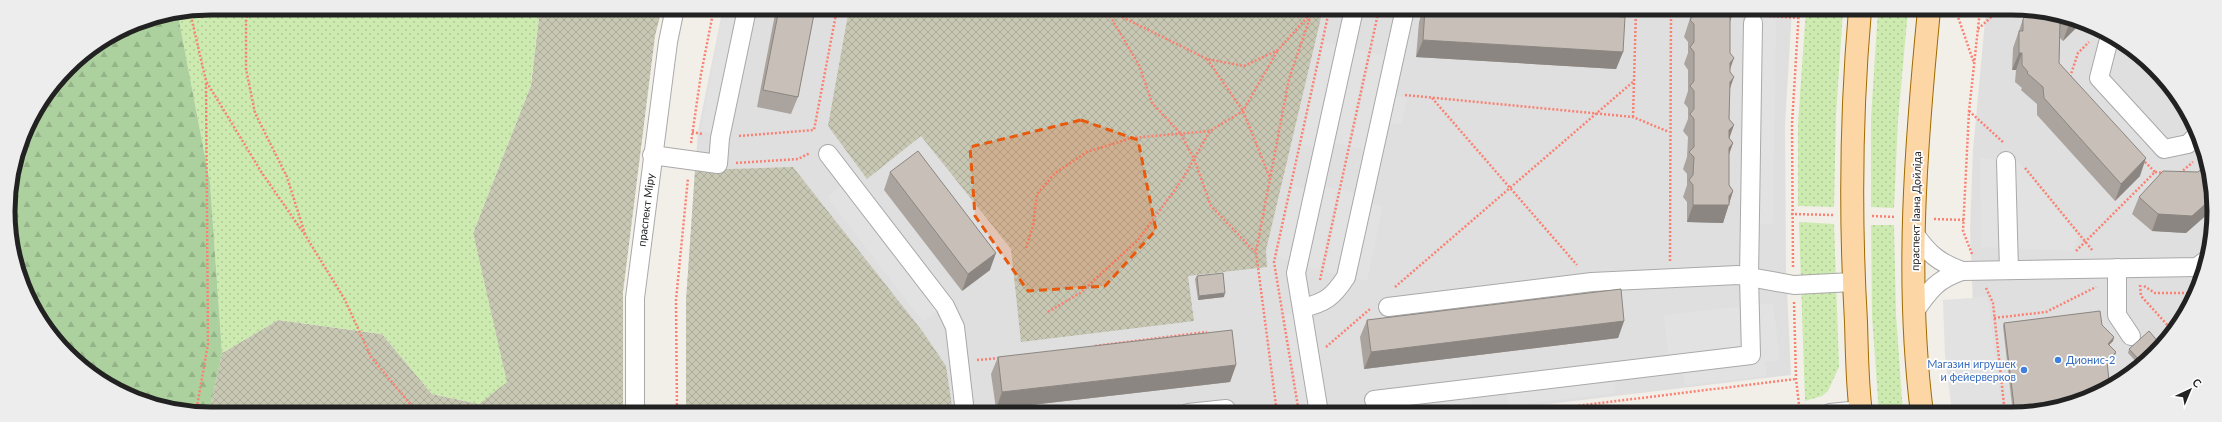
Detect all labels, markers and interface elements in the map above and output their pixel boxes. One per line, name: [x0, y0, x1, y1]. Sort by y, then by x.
street label: праспект Іаана Дойліда: [1908, 151, 1923, 271]
street label: праспект Міру: [635, 172, 656, 247]
place label: Дионис-2: [2066, 353, 2115, 366]
marker: Дионис-2: [2053, 355, 2063, 365]
place label: Магазин игрушек и фейерверков: [1927, 357, 2016, 383]
marker: Магазин игрушек и фейерверков: [2019, 365, 2029, 375]
north arrow: [2170, 370, 2210, 410]
text: С: [2190, 375, 2205, 390]

